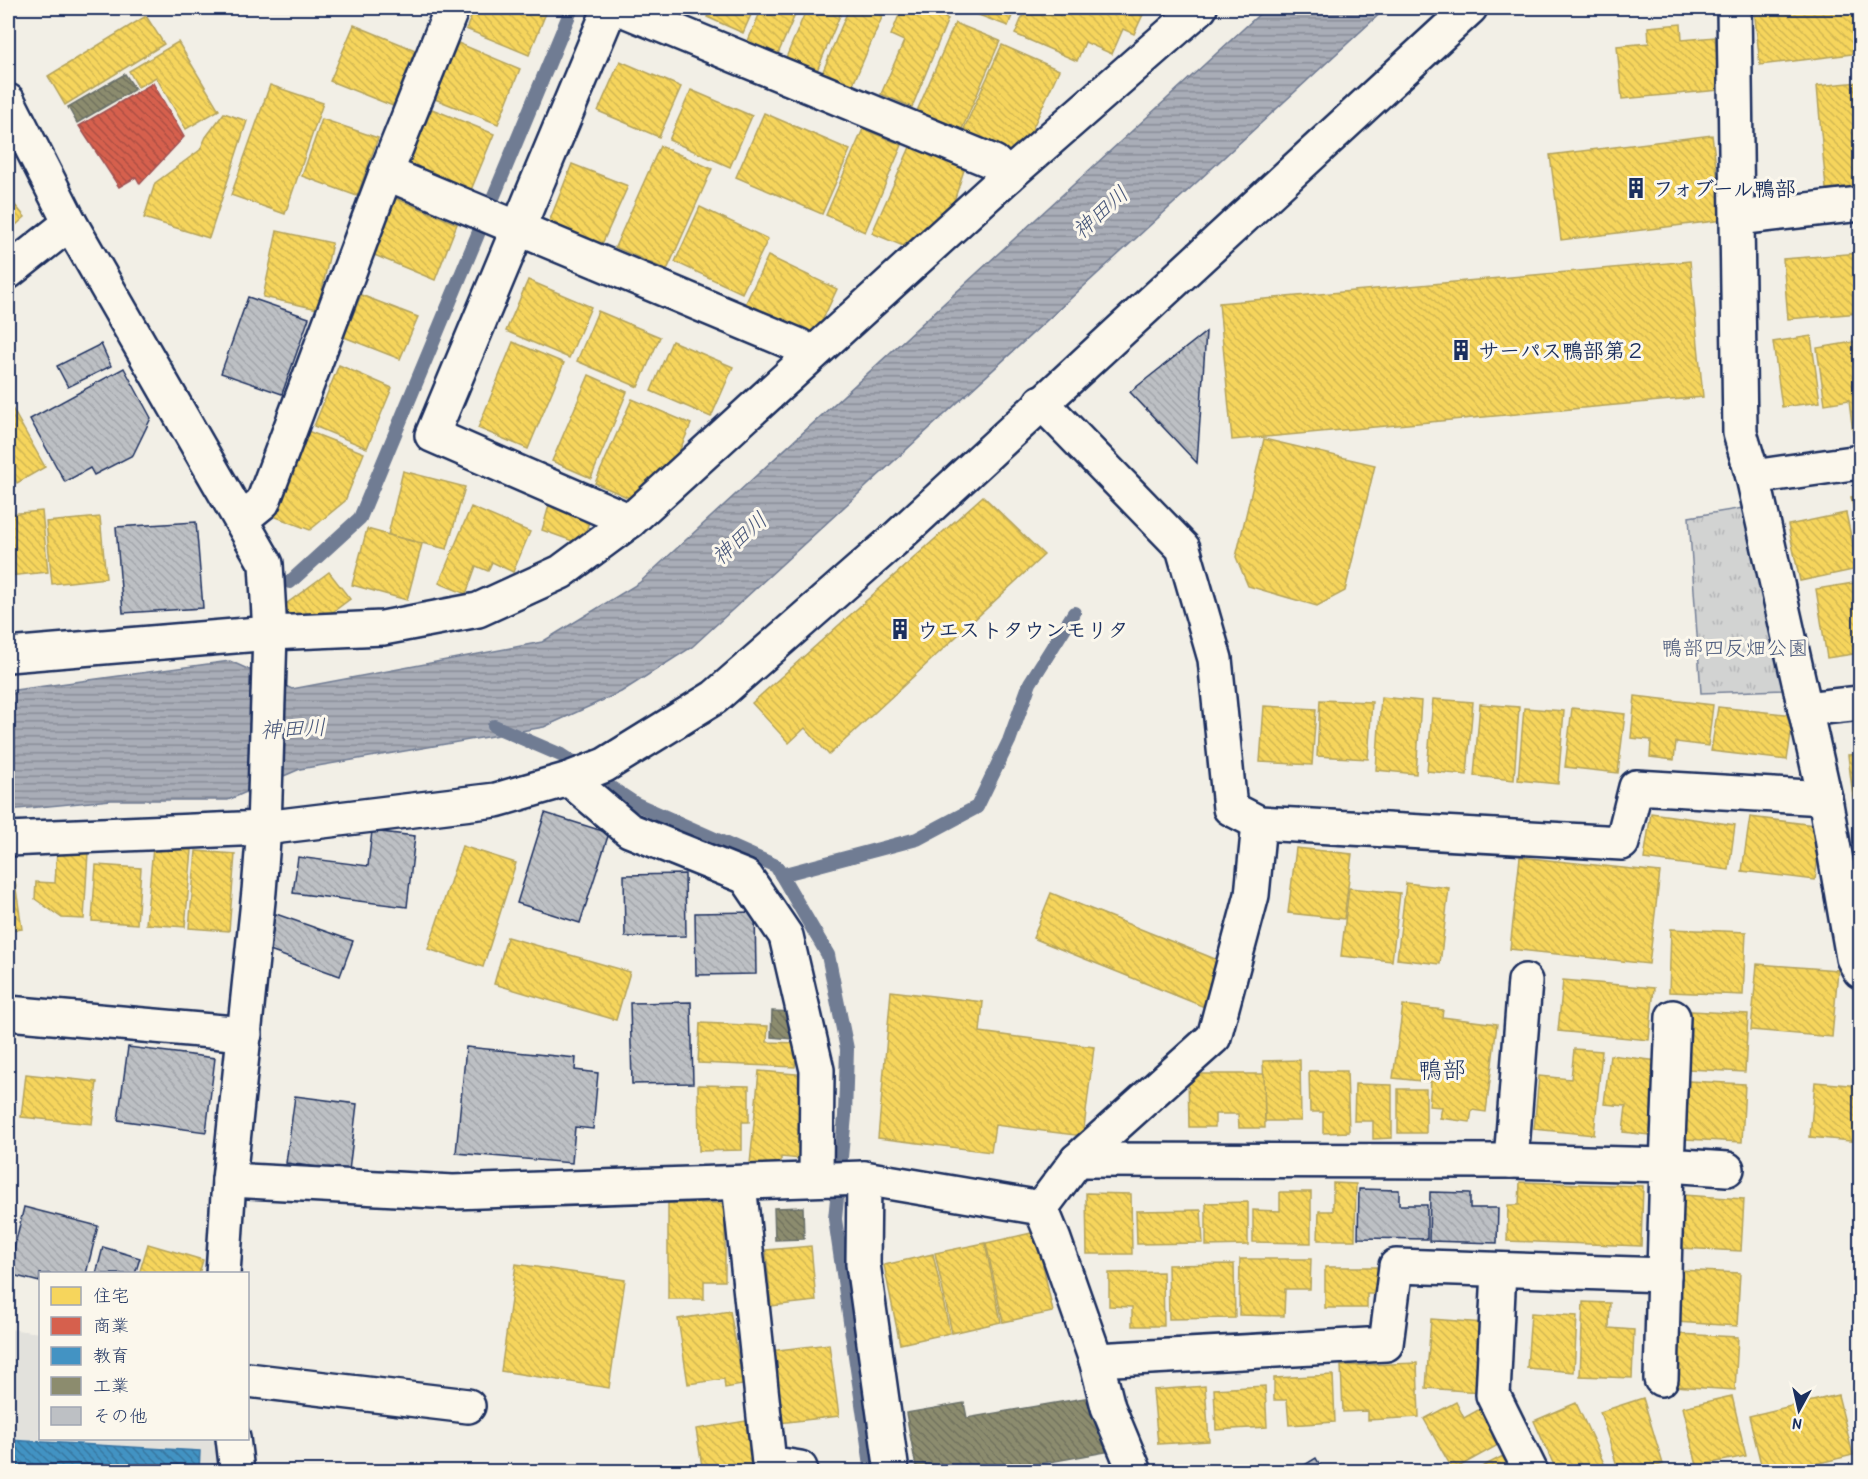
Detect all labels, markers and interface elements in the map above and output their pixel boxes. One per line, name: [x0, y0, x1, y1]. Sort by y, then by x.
place label: フォブール鴨部: [1653, 174, 1796, 203]
building icon: フォブール鴨部: [1624, 176, 1648, 200]
water label: 神田川: [1065, 179, 1135, 245]
place label: サーパス鴨部第２: [1478, 336, 1646, 365]
building icon: サーパス鴨部第２: [1449, 338, 1473, 362]
water label: 神田川: [704, 505, 774, 571]
place label: ウエストタウンモリタ: [917, 615, 1129, 644]
building icon: ウエストタウンモリタ: [888, 617, 912, 641]
park label: 鴨部四反畑公園: [1662, 633, 1809, 662]
water label: 神田川: [259, 711, 327, 745]
district label: 鴨部: [1418, 1053, 1466, 1085]
legend: [39, 1272, 249, 1440]
text: 住宅: [93, 1283, 129, 1308]
text: 商業: [93, 1313, 129, 1338]
text: 教育: [93, 1343, 129, 1368]
text: 工業: [93, 1373, 129, 1398]
north arrow: [1769, 1380, 1829, 1440]
text: その他: [93, 1403, 147, 1428]
text: N: [1791, 1413, 1803, 1436]

